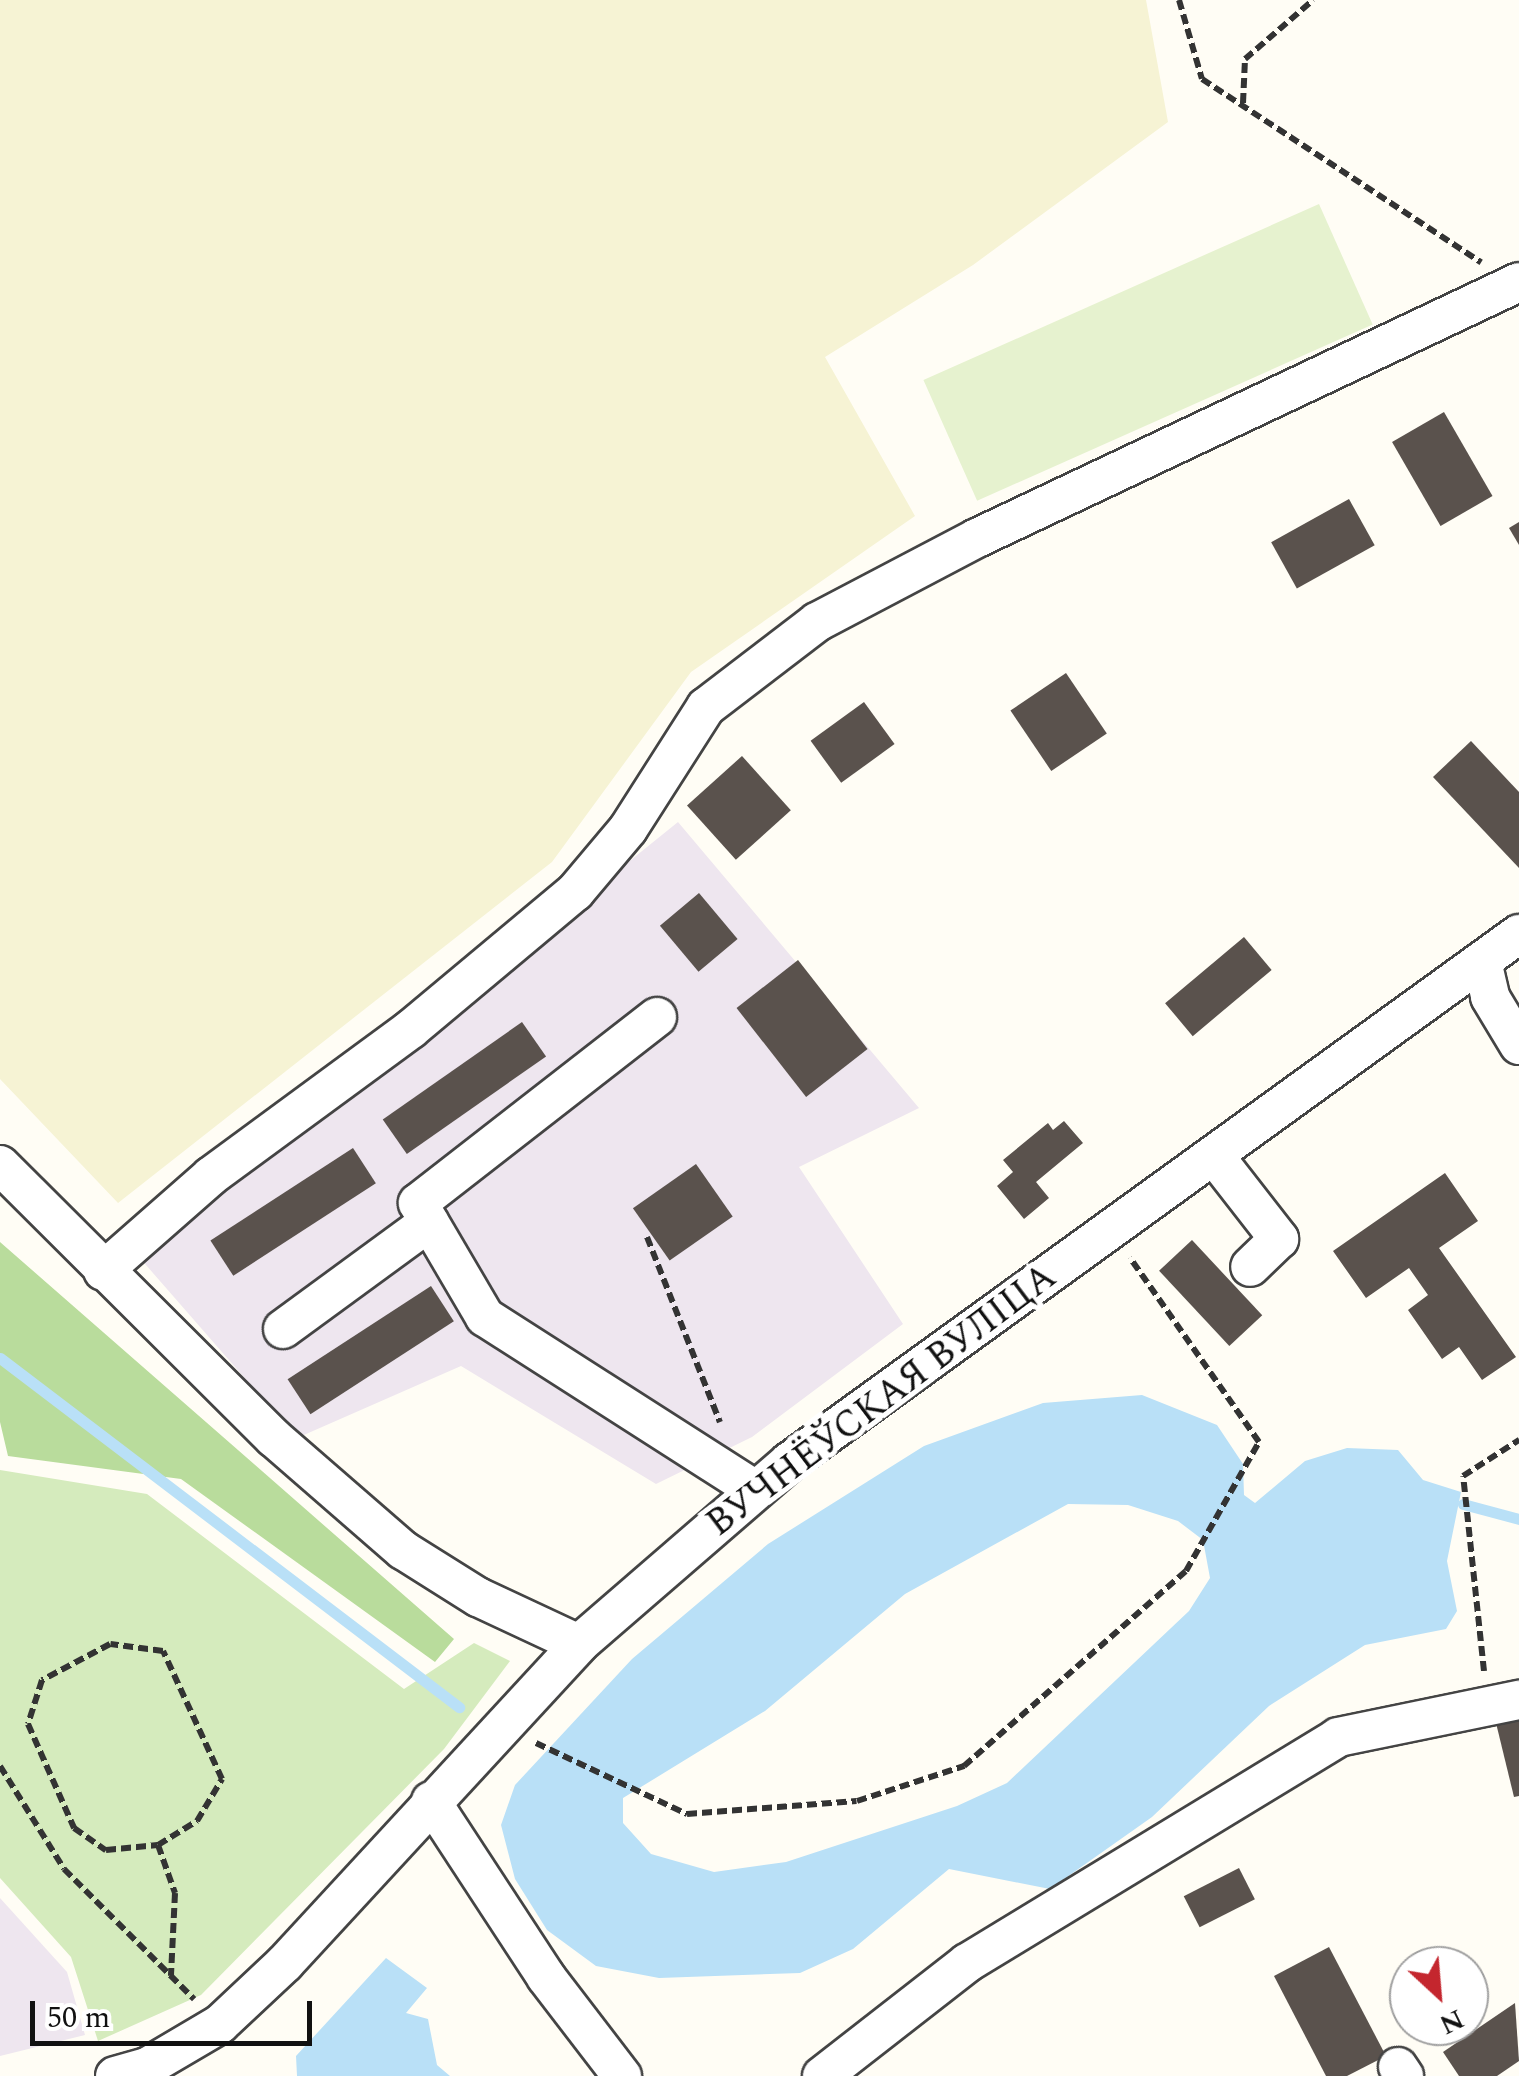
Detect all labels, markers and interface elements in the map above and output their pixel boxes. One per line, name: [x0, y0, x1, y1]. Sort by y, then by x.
street label: ВУЧНЁЎСКАЯ ВУЛІЦА: [698, 1255, 1066, 1547]
north arrow: [1389, 1946, 1489, 2046]
scale bar: [35, 1981, 318, 2043]
text: 50 m: [47, 1995, 110, 2041]
text: N: [1432, 1997, 1471, 2046]

